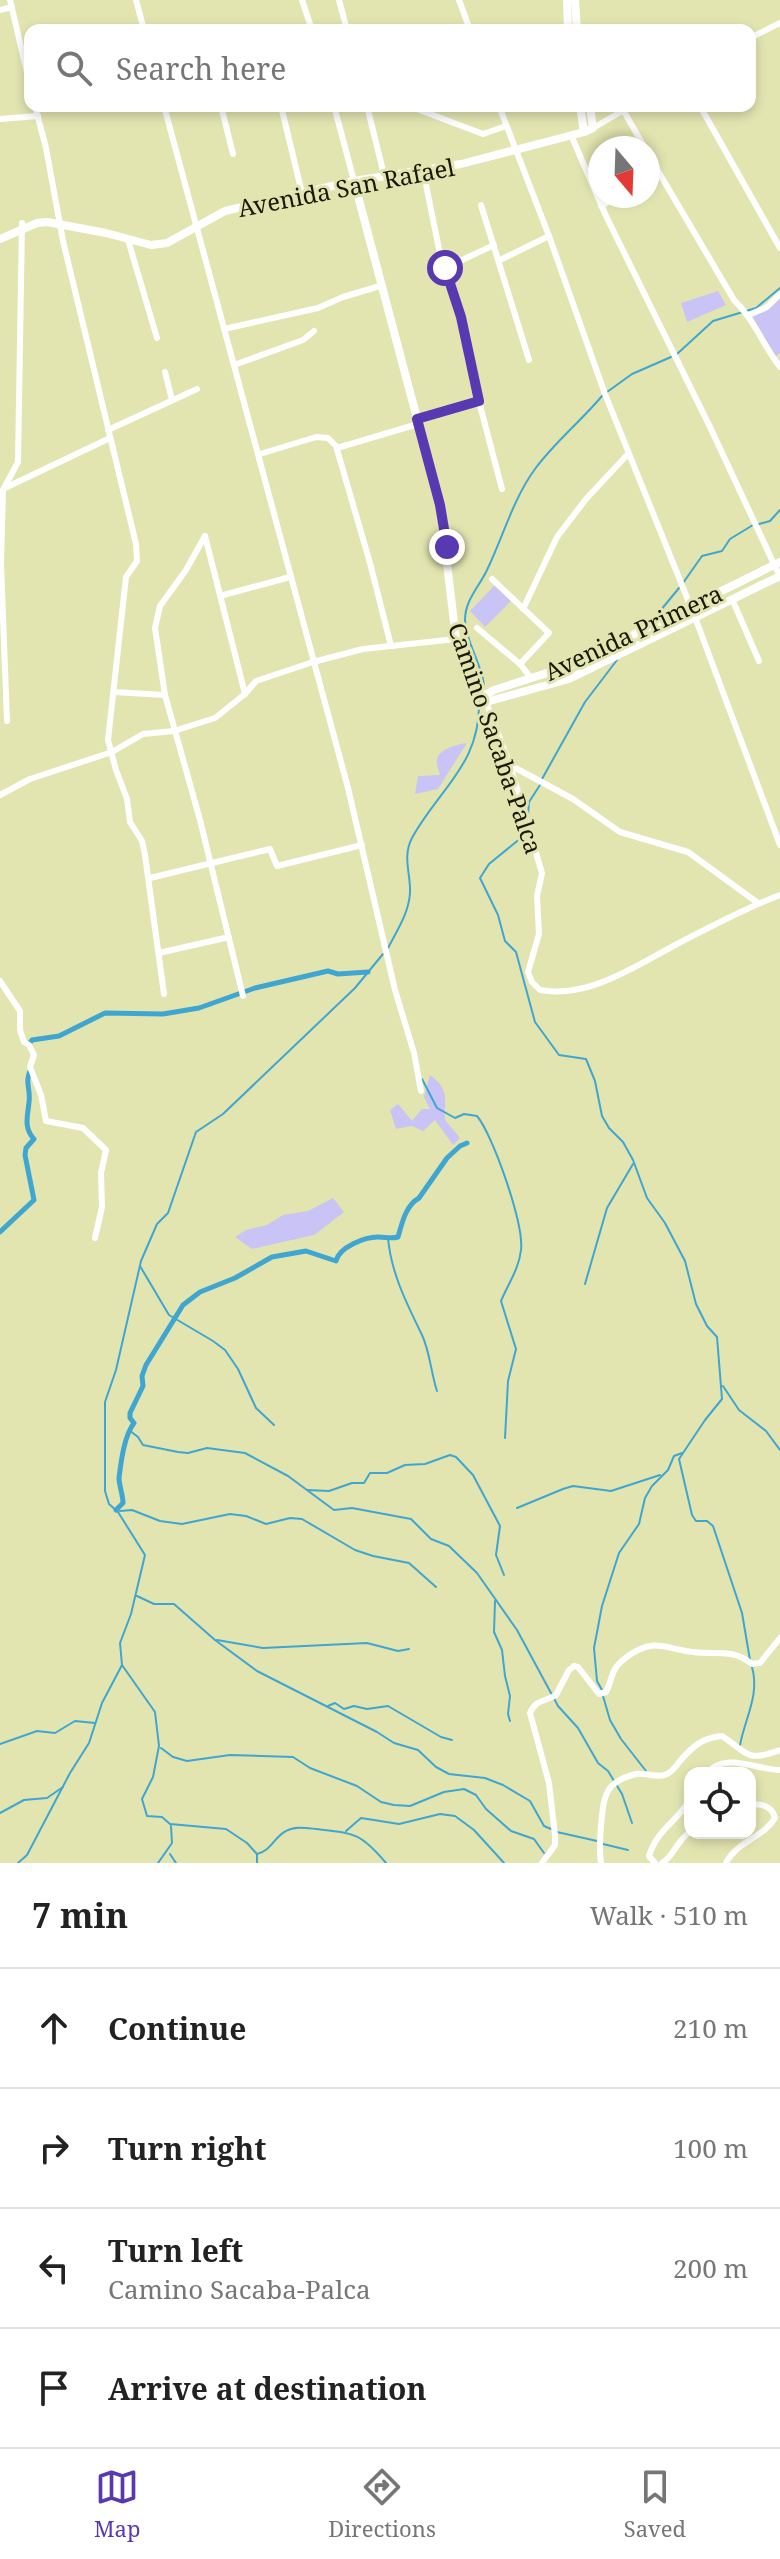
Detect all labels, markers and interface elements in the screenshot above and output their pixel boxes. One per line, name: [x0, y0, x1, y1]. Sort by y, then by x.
search box: [24, 24, 756, 112]
icon: search: [52, 46, 96, 90]
text: Search here: [116, 48, 286, 89]
north arrow: [588, 136, 660, 208]
street label: Avenida San Rafael: [235, 150, 458, 224]
route start: [427, 250, 463, 286]
route end: [429, 529, 465, 565]
street label: Avenida Primera: [538, 576, 728, 688]
street label: Camino Sacaba-Palca: [441, 618, 551, 858]
map controls: [684, 1767, 756, 1839]
button: locate: [684, 1767, 756, 1839]
text: 7 min: [32, 1892, 128, 1938]
text: Walk · 510 m: [590, 1897, 748, 1933]
icon: ahead: [32, 2006, 76, 2050]
text: Continue: [108, 2008, 246, 2049]
text: 210 m: [673, 2010, 748, 2046]
icon: right: [32, 2126, 76, 2170]
text: Turn right: [108, 2128, 266, 2169]
text: 100 m: [673, 2130, 748, 2166]
text: Turn left: [108, 2230, 243, 2271]
icon: left: [32, 2246, 76, 2290]
text: 200 m: [673, 2250, 748, 2286]
text: Camino Sacaba-Palca: [108, 2271, 371, 2307]
icon: arrive: [32, 2366, 76, 2410]
text: Arrive at destination: [108, 2368, 427, 2409]
tab: Map: [94, 2465, 140, 2543]
tab: Directions: [328, 2465, 436, 2543]
tab: Saved: [624, 2465, 686, 2543]

